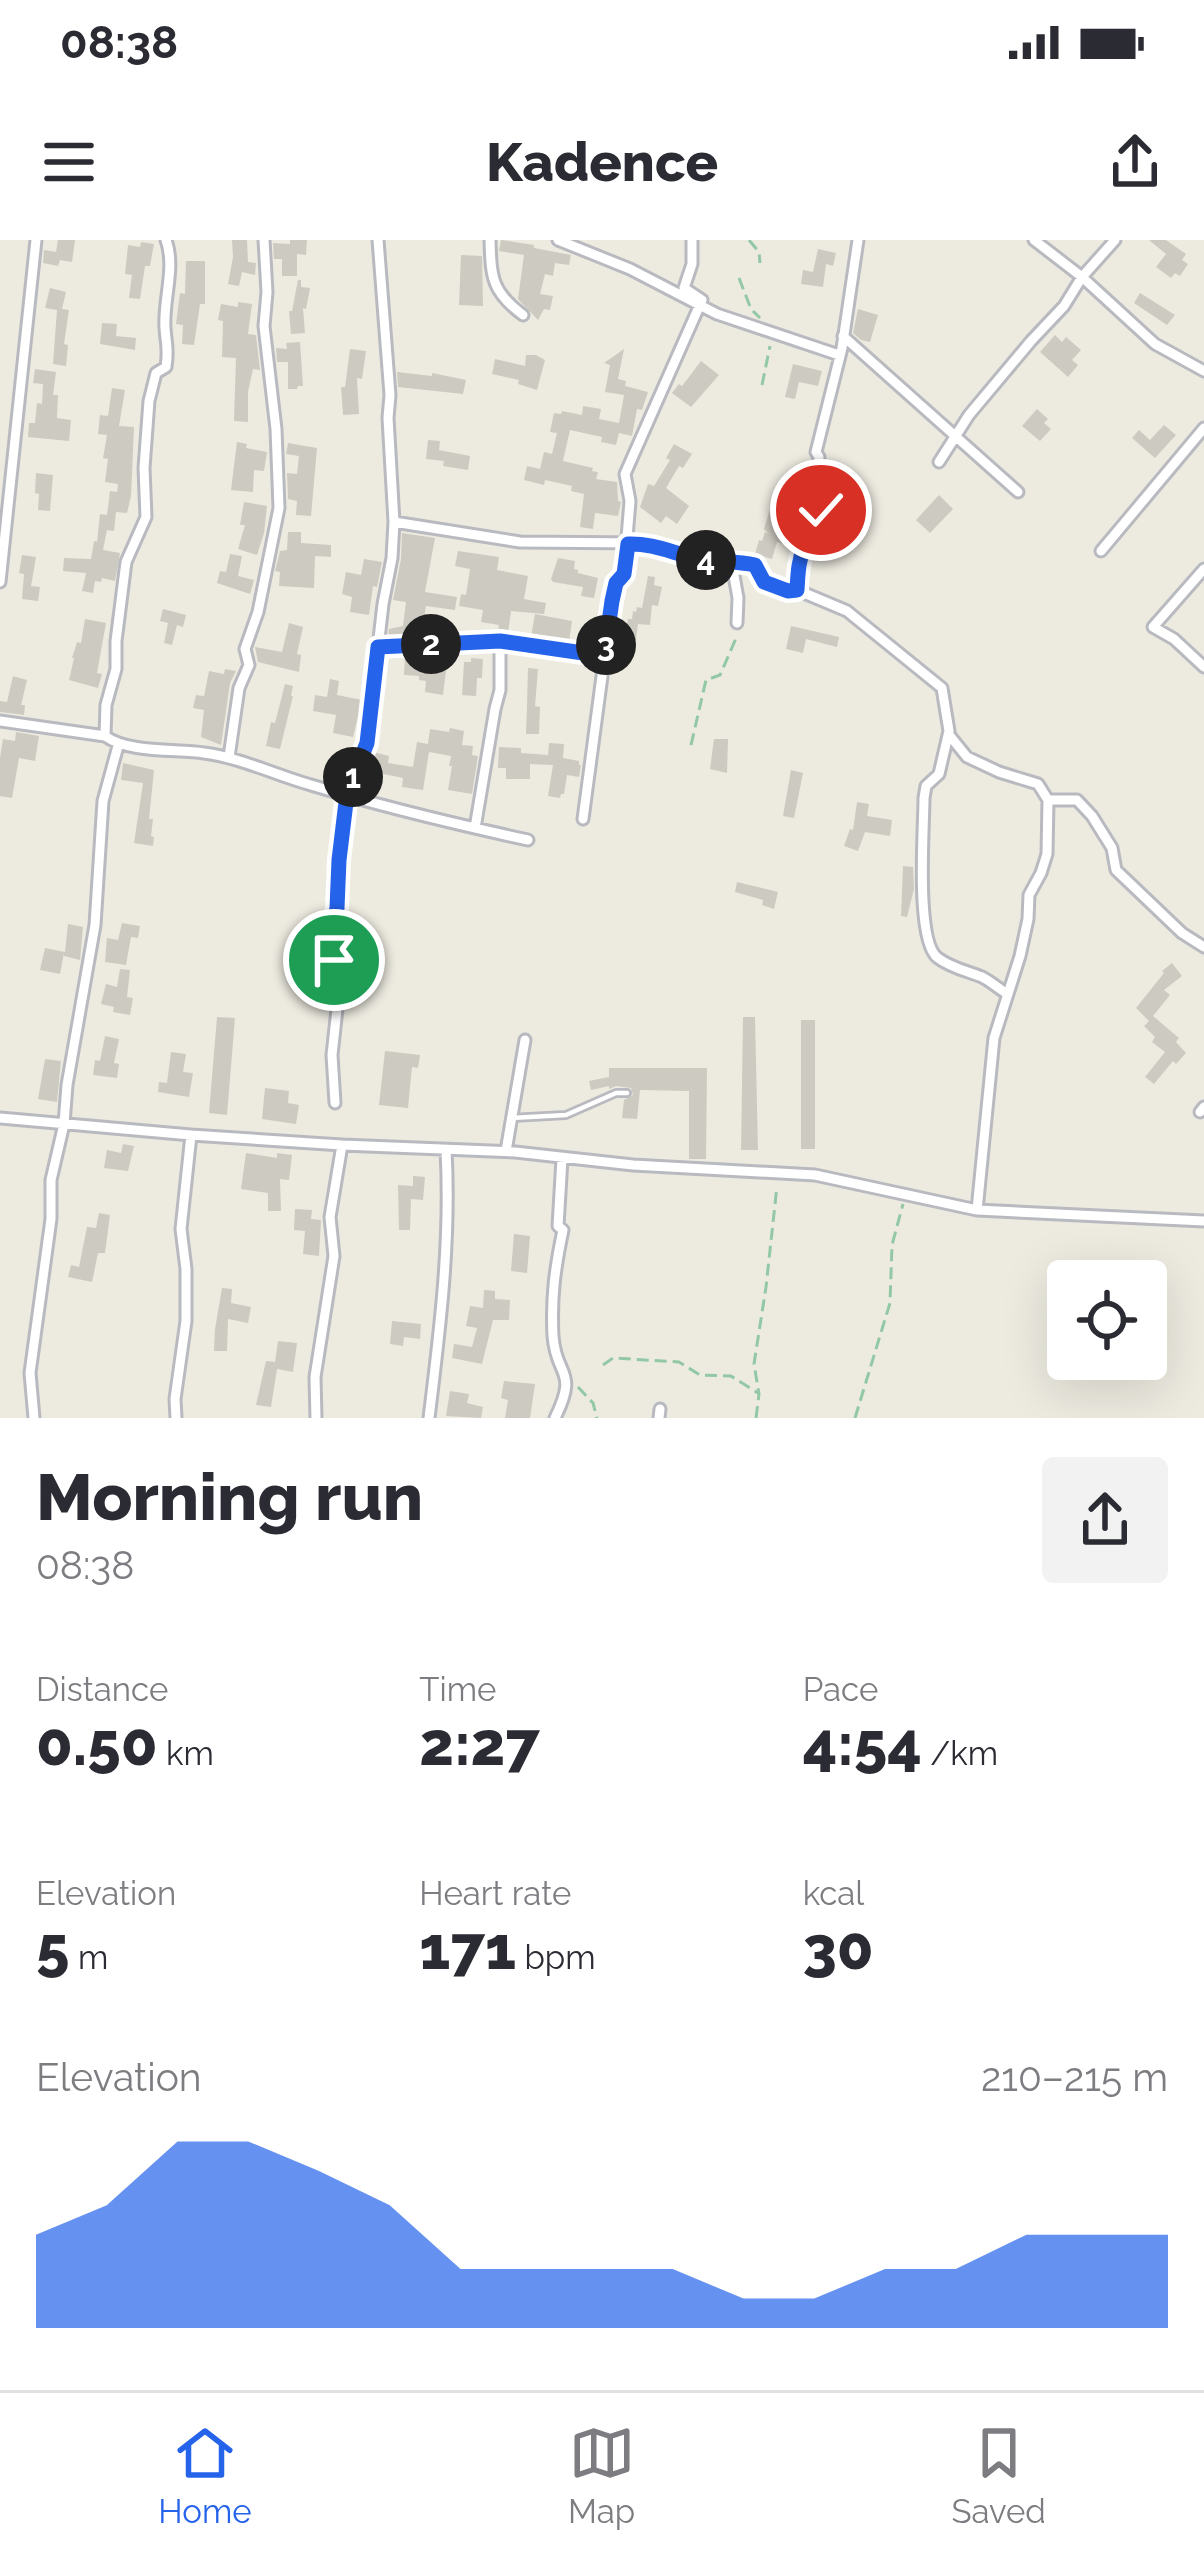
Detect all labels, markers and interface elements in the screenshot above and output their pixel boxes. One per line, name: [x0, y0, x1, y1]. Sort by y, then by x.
text: 08:38: [60, 16, 178, 69]
icon: menu: [36, 129, 102, 195]
icon: share: [1102, 129, 1168, 195]
text: Kadence: [486, 130, 718, 194]
pin: [770, 459, 872, 561]
icon: check: [788, 477, 854, 543]
pin: 4: [676, 530, 736, 590]
text: 4: [697, 540, 715, 579]
pin: 2: [401, 614, 461, 674]
pin: 3: [576, 615, 636, 675]
text: 2: [422, 624, 440, 663]
text: 3: [597, 625, 615, 664]
pin: 1: [323, 747, 383, 807]
text: 1: [345, 757, 361, 796]
pin: [283, 909, 385, 1011]
icon: arrive: [301, 927, 367, 993]
map controls: [1047, 1260, 1167, 1380]
button: locate: [1047, 1260, 1167, 1380]
button: share: [1042, 1457, 1168, 1583]
text: Morning run: [36, 1458, 423, 1535]
text: 08:38: [36, 1542, 134, 1588]
text: Distance: [36, 1670, 168, 1709]
text: Time: [419, 1670, 496, 1709]
text: Pace: [803, 1670, 878, 1709]
text: 0.50: [36, 1709, 158, 1779]
text: 2:27: [419, 1709, 540, 1779]
text: 4:54: [803, 1709, 922, 1779]
text: km: [158, 1734, 214, 1773]
text: /km: [922, 1734, 998, 1773]
text: Elevation: [36, 1874, 176, 1913]
text: Heart rate: [419, 1874, 571, 1913]
text: kcal: [803, 1874, 864, 1913]
text: 5: [36, 1913, 69, 1983]
text: 171: [419, 1913, 516, 1983]
text: 30: [803, 1913, 874, 1983]
text: m: [69, 1938, 108, 1977]
text: bpm: [516, 1938, 596, 1977]
text: Elevation: [36, 2054, 202, 2100]
text: 210–215 m: [981, 2054, 1168, 2100]
tab: Home: [158, 2420, 252, 2531]
tab: Map: [568, 2420, 635, 2531]
tab: Saved: [951, 2420, 1046, 2531]

